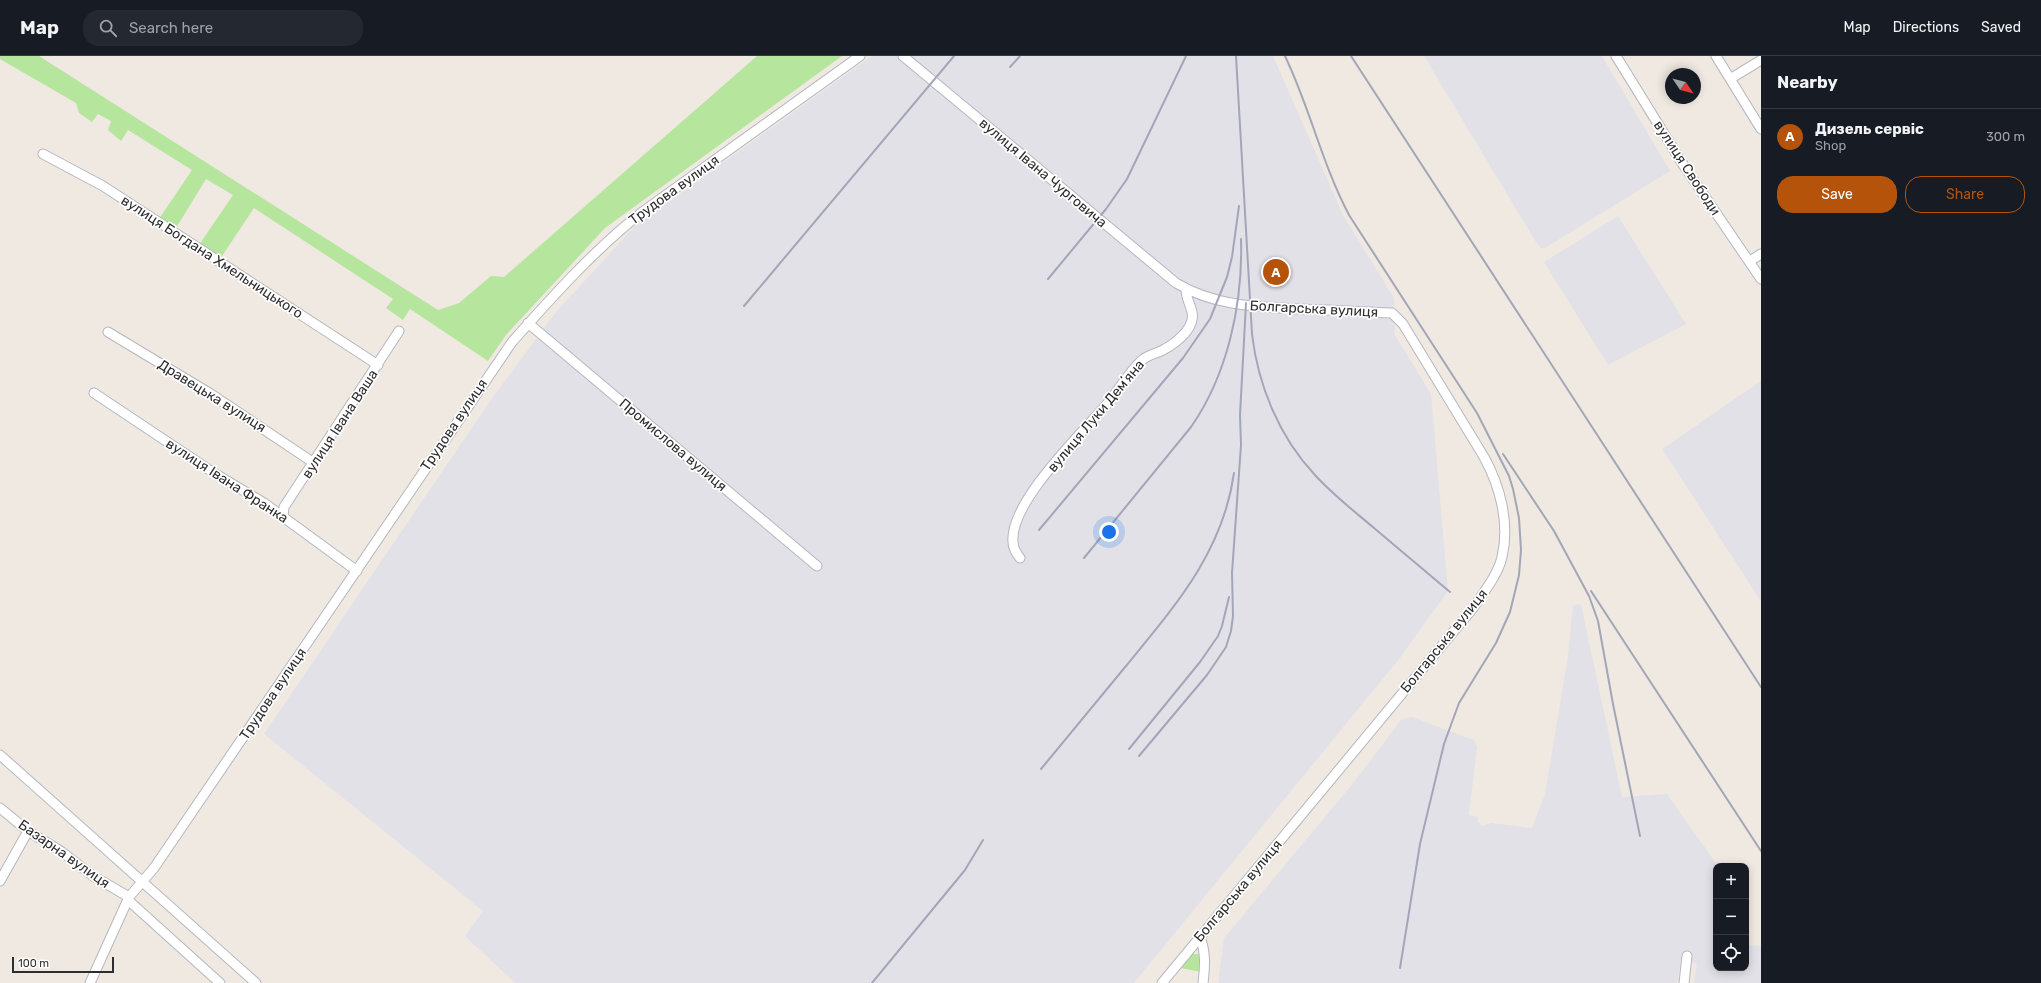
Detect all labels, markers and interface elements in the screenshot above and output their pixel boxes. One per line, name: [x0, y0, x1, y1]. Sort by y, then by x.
search box: [83, 10, 363, 46]
text: Map: [20, 16, 59, 39]
icon: search: [97, 17, 119, 39]
text: Search here: [129, 19, 213, 37]
text: Map: [1844, 19, 1871, 36]
text: Directions: [1893, 19, 1959, 36]
text: Saved: [1981, 19, 2021, 36]
north arrow: [1665, 68, 1701, 104]
text: Nearby: [1777, 72, 1838, 92]
street label: вулиця Івана Чурговича: [976, 115, 1110, 231]
street label: вулиця Свободи: [1650, 117, 1724, 219]
text: Дизель сервіс: [1815, 120, 1924, 138]
text: A: [1785, 129, 1795, 144]
text: 300 m: [1986, 129, 2025, 144]
text: Shop: [1815, 138, 1846, 153]
street label: Трудова вулиця: [626, 152, 722, 228]
button: Save: [1777, 176, 1897, 213]
button: Share: [1905, 176, 2025, 213]
street label: вулиця Богдана Хмельницького: [118, 192, 306, 322]
pin: A: [1263, 257, 1289, 287]
street label: Болгарська вулиця: [1249, 297, 1379, 321]
street label: Дравецька вулиця: [155, 356, 269, 436]
street label: вулиця Луки Демʼяна: [1044, 356, 1148, 476]
street label: вулиця Івана Ваша: [298, 366, 382, 482]
street label: Трудова вулиця: [417, 376, 491, 474]
street label: Промислова вулиця: [616, 395, 730, 495]
street label: вулиця Івана Франка: [163, 435, 291, 527]
your location: [1099, 522, 1119, 542]
street label: Болгарська вулиця: [1397, 586, 1491, 696]
street label: Трудова вулиця: [236, 645, 310, 743]
street label: Базарна вулиця: [15, 816, 113, 892]
street label: Болгарська вулиця: [1190, 836, 1286, 946]
map controls: [1713, 863, 1749, 971]
button: +: [1713, 863, 1749, 899]
button: −: [1713, 899, 1749, 935]
button: locate: [1713, 935, 1749, 971]
scale bar: [12, 955, 114, 974]
text: 100 m: [18, 957, 49, 970]

